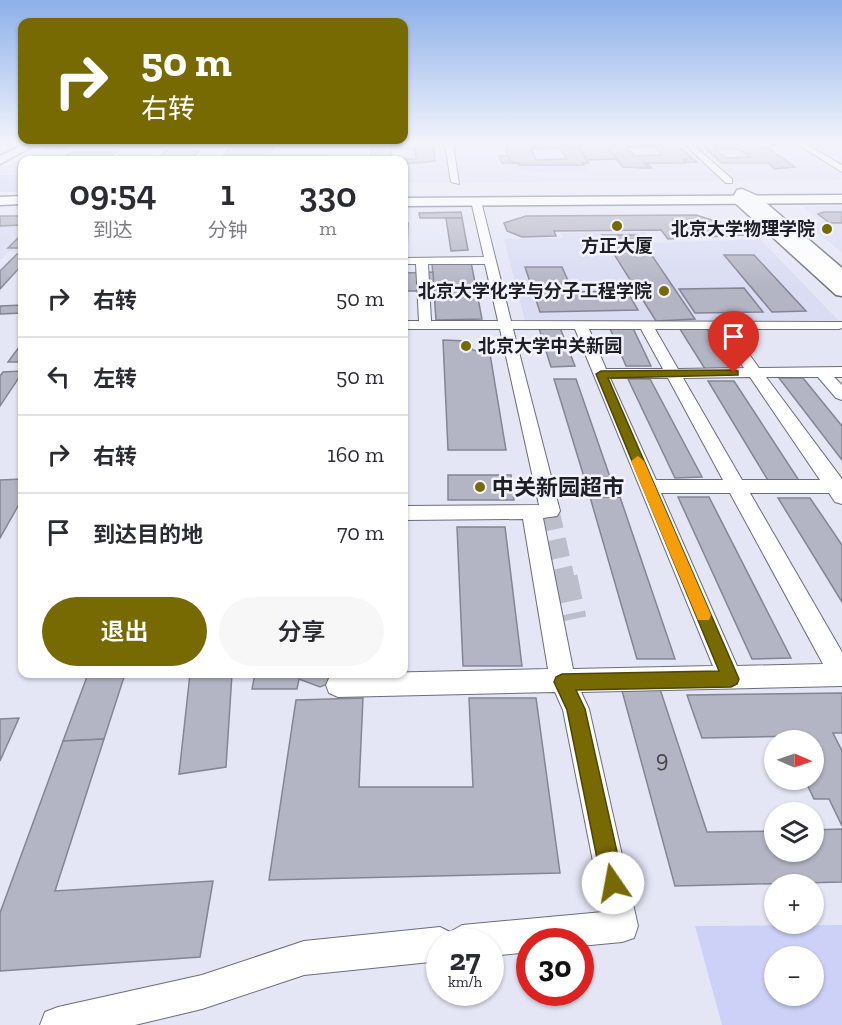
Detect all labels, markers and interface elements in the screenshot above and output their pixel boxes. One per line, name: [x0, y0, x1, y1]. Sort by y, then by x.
text: 50 m: [141, 36, 232, 87]
icon: right: [42, 42, 120, 120]
text: 右转: [141, 93, 195, 125]
text: 09:54: [69, 171, 157, 214]
text: 1: [221, 171, 235, 214]
text: 330: [299, 173, 357, 216]
text: m: [319, 216, 336, 240]
text: 到达: [93, 218, 133, 242]
text: 分钟: [208, 218, 248, 242]
place label: 北京大学物理学院: [671, 218, 815, 240]
marker: 方正大厦: [610, 219, 624, 233]
marker: 北京大学物理学院: [820, 222, 834, 236]
place label: 方正大厦: [581, 235, 653, 257]
place label: 北京大学化学与分子工程学院: [418, 280, 652, 302]
icon: right: [42, 282, 75, 315]
marker: 北京大学化学与分子工程学院: [657, 284, 671, 298]
text: 50 m: [336, 285, 384, 312]
text: 右转: [93, 287, 137, 314]
pin: [708, 311, 759, 373]
icon: arrive: [717, 320, 750, 353]
place label: 北京大学中关新园: [478, 335, 622, 357]
marker: 北京大学中关新园: [459, 339, 473, 353]
icon: left: [42, 360, 75, 393]
text: 50 m: [336, 363, 384, 390]
text: 左转: [93, 365, 137, 392]
icon: right: [42, 438, 75, 471]
text: 160 m: [327, 441, 384, 468]
text: 右转: [93, 443, 137, 470]
place label: 中关新园超市: [492, 474, 624, 501]
marker: 中关新园超市: [473, 480, 487, 494]
icon: arrive: [42, 516, 75, 549]
text: 70 m: [337, 519, 384, 546]
text: 到达目的地: [93, 521, 203, 548]
button: 退出: [42, 597, 207, 666]
button: 分享: [219, 597, 384, 666]
north arrow: [764, 730, 824, 790]
map controls: [764, 730, 824, 1006]
house number: 9: [656, 744, 668, 773]
button: layers: [764, 802, 824, 862]
position arrow: [581, 851, 645, 915]
button: +: [764, 874, 824, 934]
speed limit sign: 30: [516, 928, 594, 1006]
text: 27: [450, 942, 480, 978]
button: −: [764, 946, 824, 1006]
text: km/h: [448, 973, 482, 991]

